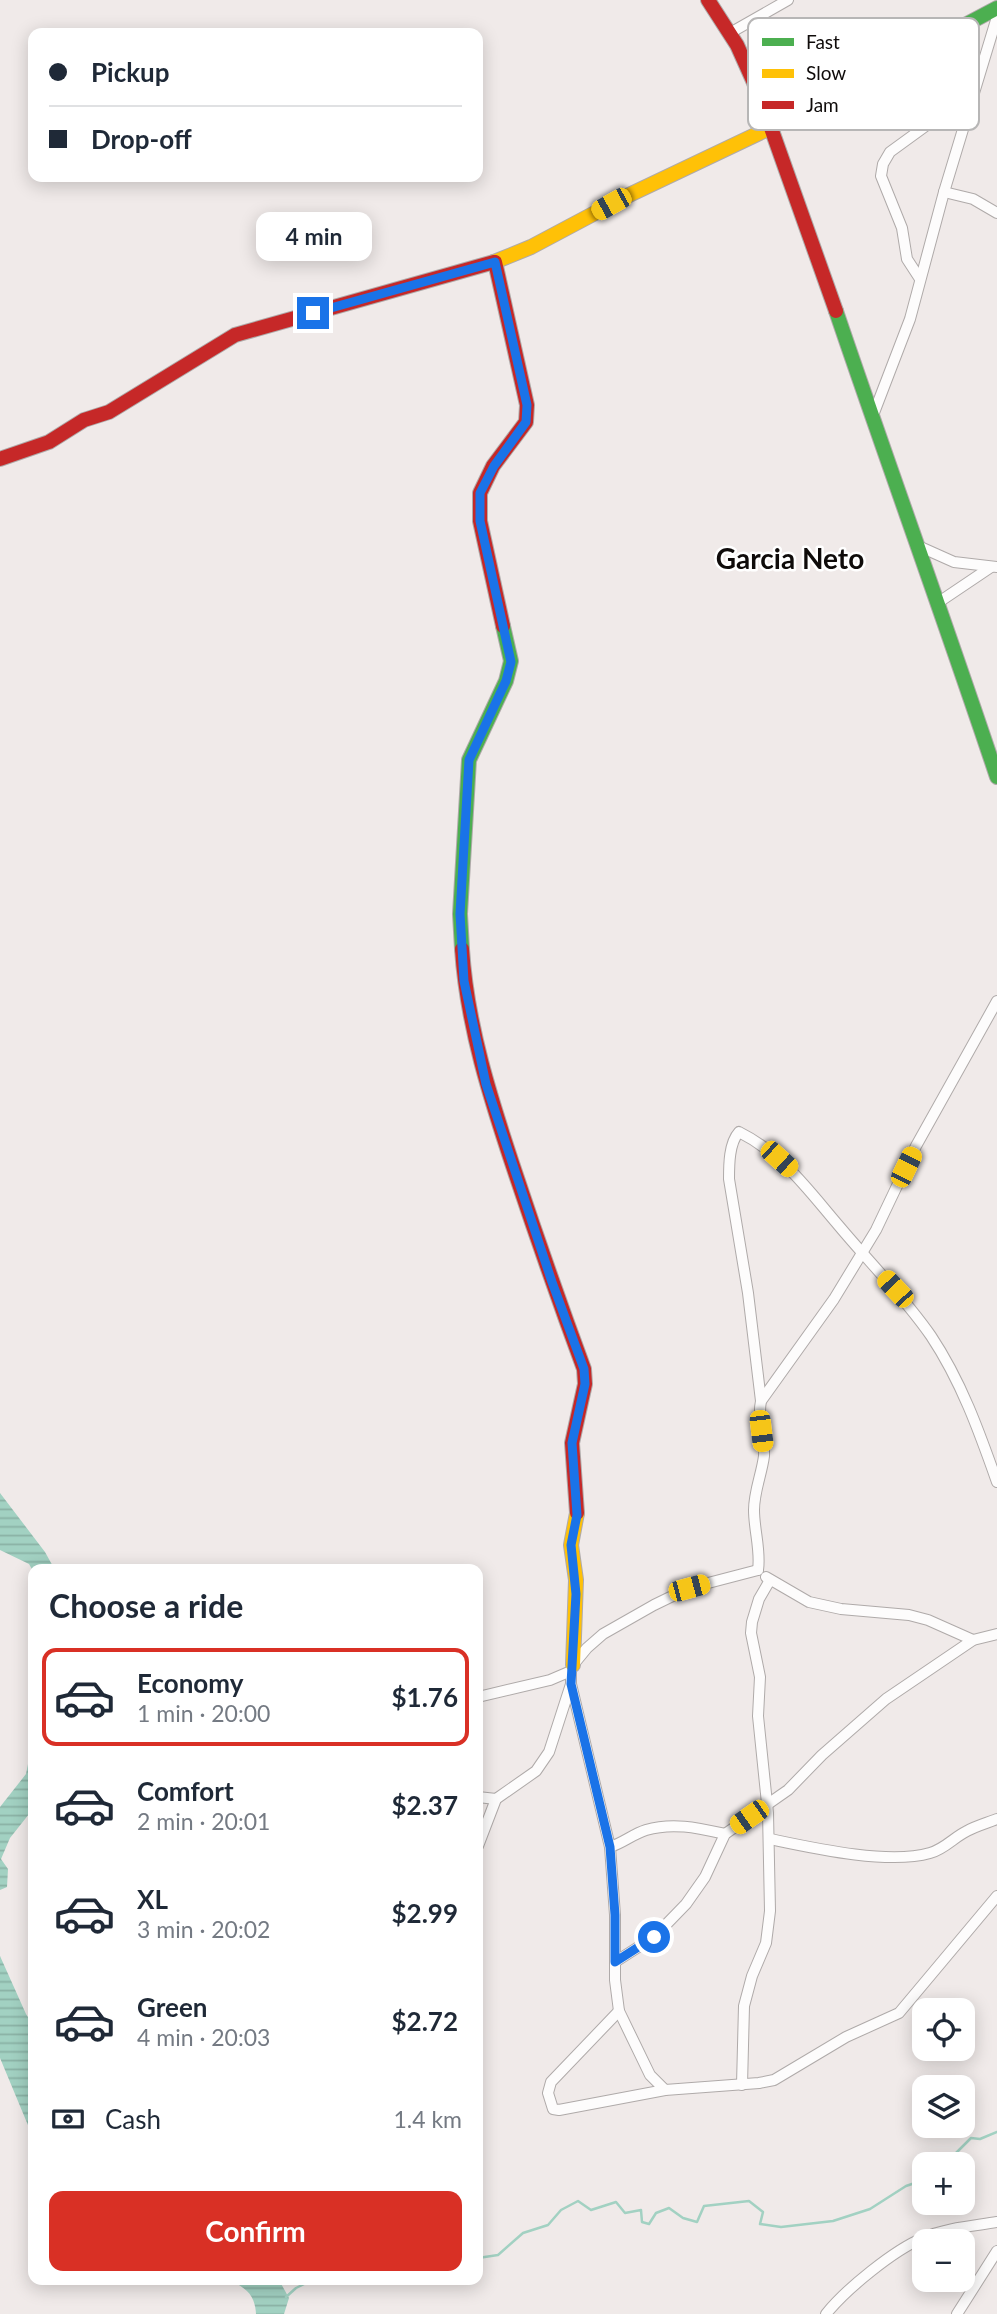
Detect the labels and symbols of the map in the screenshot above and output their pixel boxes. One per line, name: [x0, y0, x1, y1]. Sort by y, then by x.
legend: [748, 18, 979, 130]
text: Fast: [806, 30, 840, 53]
text: Slow: [806, 61, 846, 84]
text: Jam: [806, 93, 839, 116]
car: [588, 185, 635, 223]
callout: 4 min: [255, 212, 371, 260]
route end: [297, 297, 329, 329]
district label: Garcia Neto: [716, 541, 864, 575]
car: [757, 1137, 802, 1181]
car: [888, 1144, 925, 1190]
car: [873, 1266, 918, 1312]
car: [749, 1409, 774, 1453]
car: [666, 1572, 713, 1604]
car: [726, 1796, 773, 1838]
route start: [638, 1921, 670, 1953]

